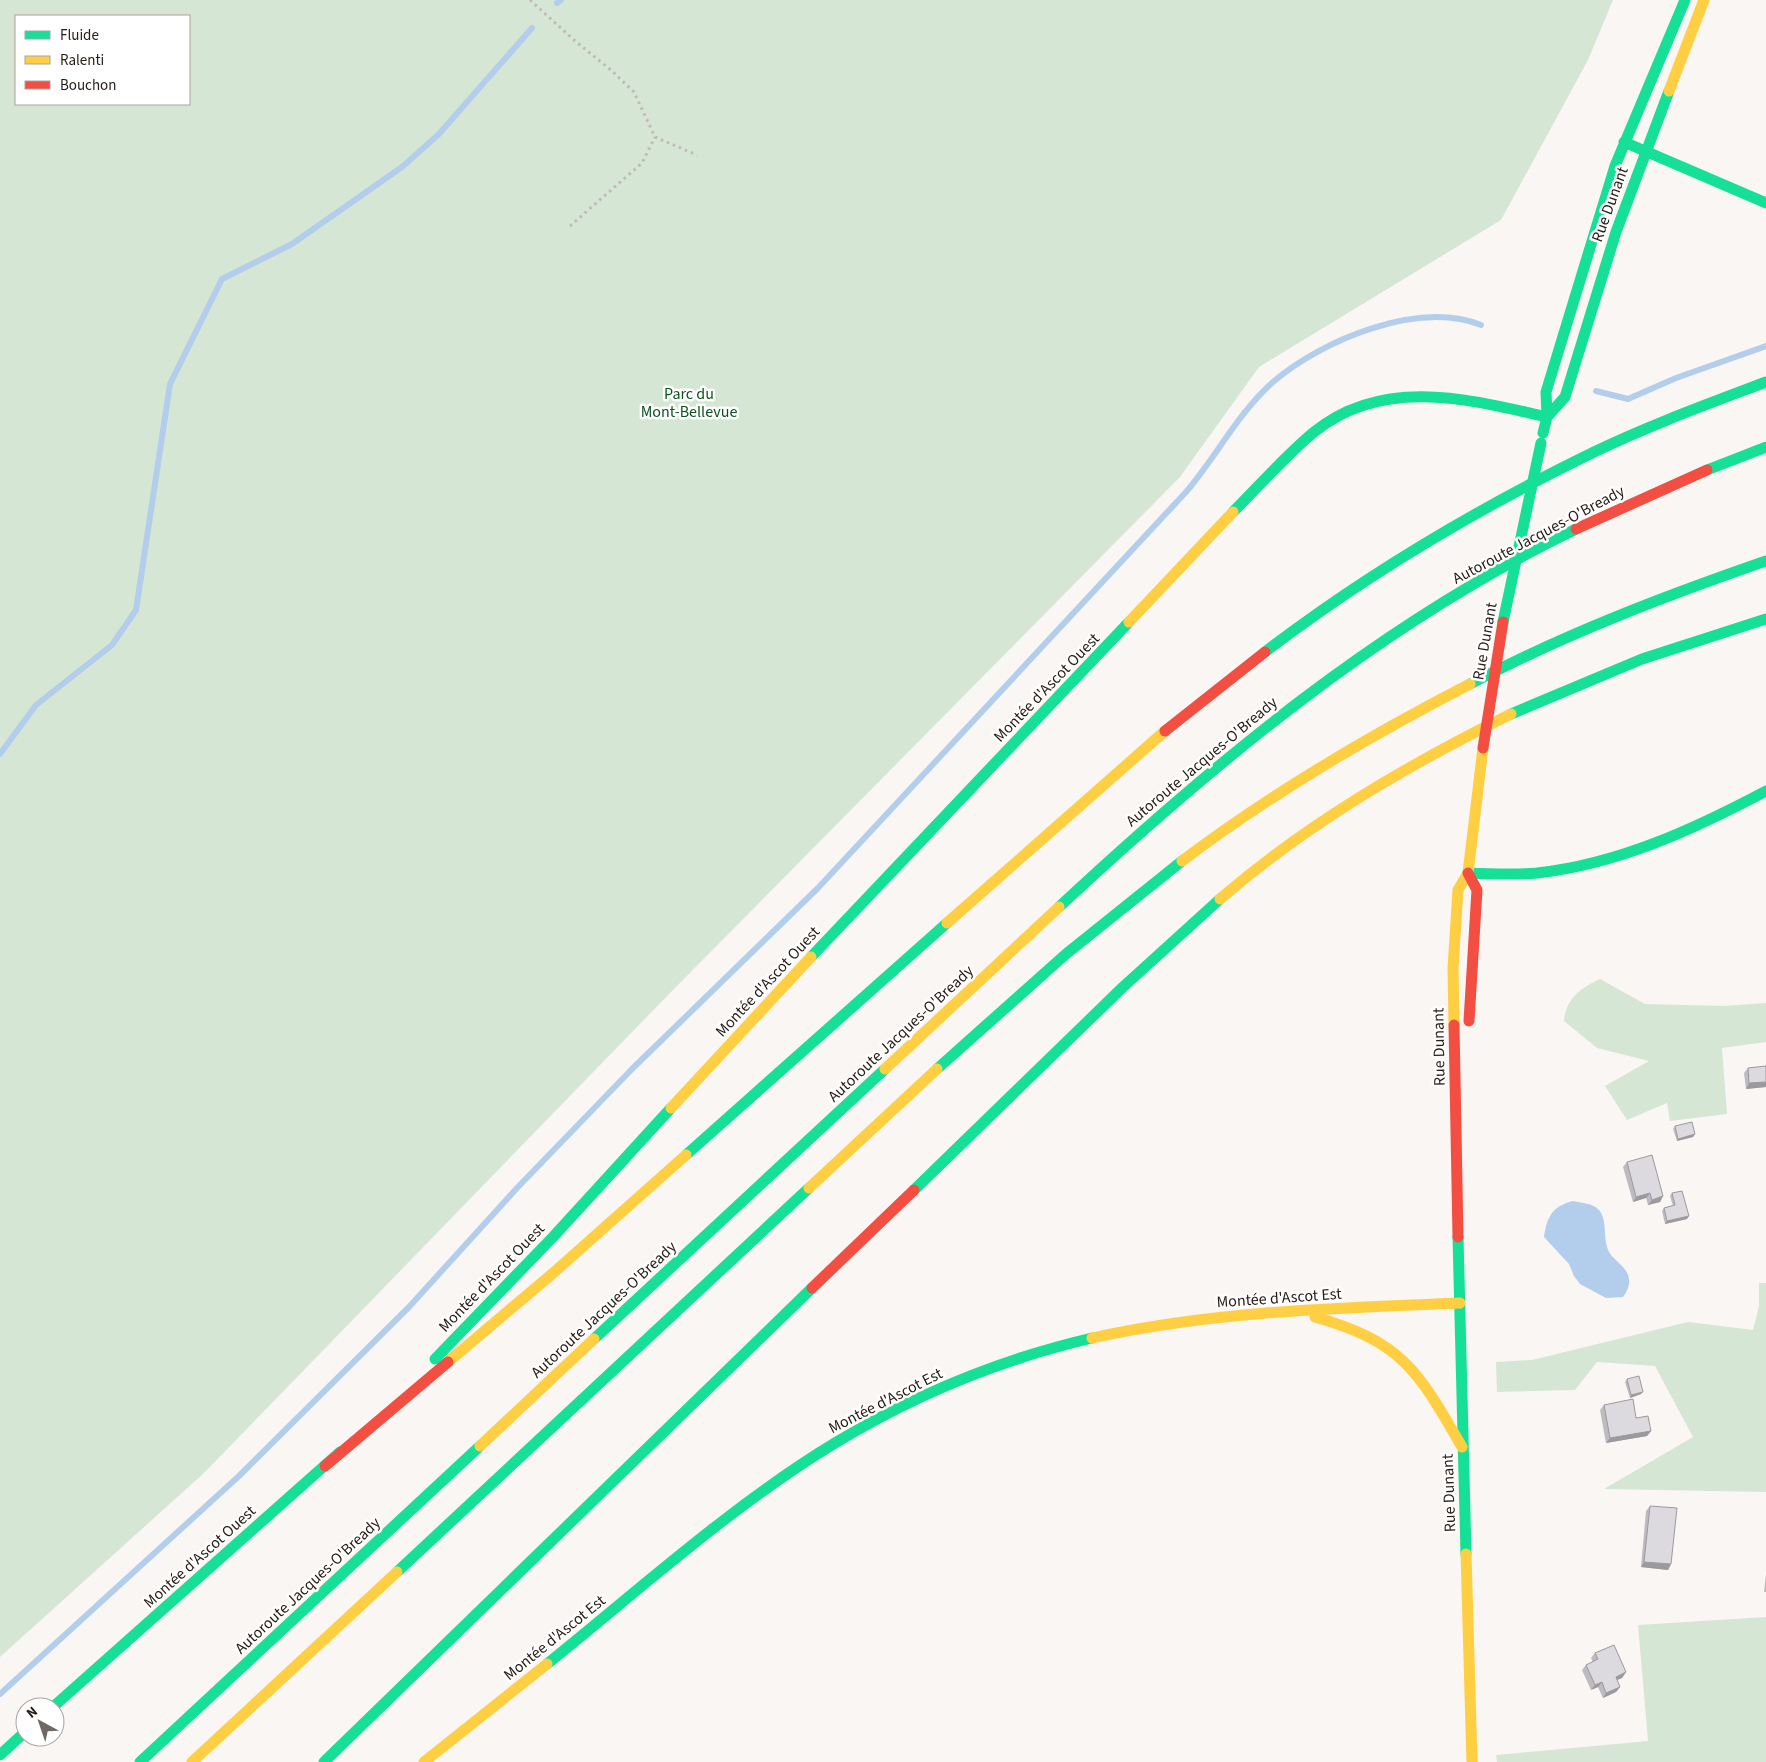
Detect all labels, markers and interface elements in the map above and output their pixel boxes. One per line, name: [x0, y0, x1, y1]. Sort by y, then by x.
legend: [15, 15, 190, 105]
text: Fluide: [60, 25, 99, 46]
text: Ralenti: [60, 50, 104, 71]
text: Bouchon: [60, 75, 116, 96]
street label: Rue Dunant: [1586, 163, 1634, 245]
park label: Parc du Mont-Bellevue: [641, 383, 737, 423]
street label: Autoroute Jacques-O'Bready: [1449, 480, 1629, 590]
street label: Rue Dunant: [1467, 600, 1503, 682]
street label: Montée d'Ascot Ouest: [989, 628, 1105, 747]
street label: Autoroute Jacques-O'Bready: [1121, 691, 1283, 832]
street label: Montée d'Ascot Ouest: [711, 921, 825, 1042]
street label: Autoroute Jacques-O'Bready: [823, 960, 979, 1107]
street label: Rue Dunant: [1427, 1007, 1451, 1086]
street label: Montée d'Ascot Ouest: [434, 1218, 550, 1337]
street label: Autoroute Jacques-O'Bready: [526, 1236, 682, 1383]
street label: Montée d'Ascot Est: [1216, 1283, 1343, 1313]
street label: Montée d'Ascot Est: [825, 1362, 947, 1439]
street label: Rue Dunant: [1437, 1453, 1461, 1533]
street label: Montée d'Ascot Ouest: [139, 1500, 261, 1613]
street label: Autoroute Jacques-O'Bready: [230, 1512, 386, 1659]
street label: Montée d'Ascot Est: [499, 1589, 611, 1686]
north arrow: [15, 1697, 65, 1747]
text: N: [22, 1702, 42, 1723]

